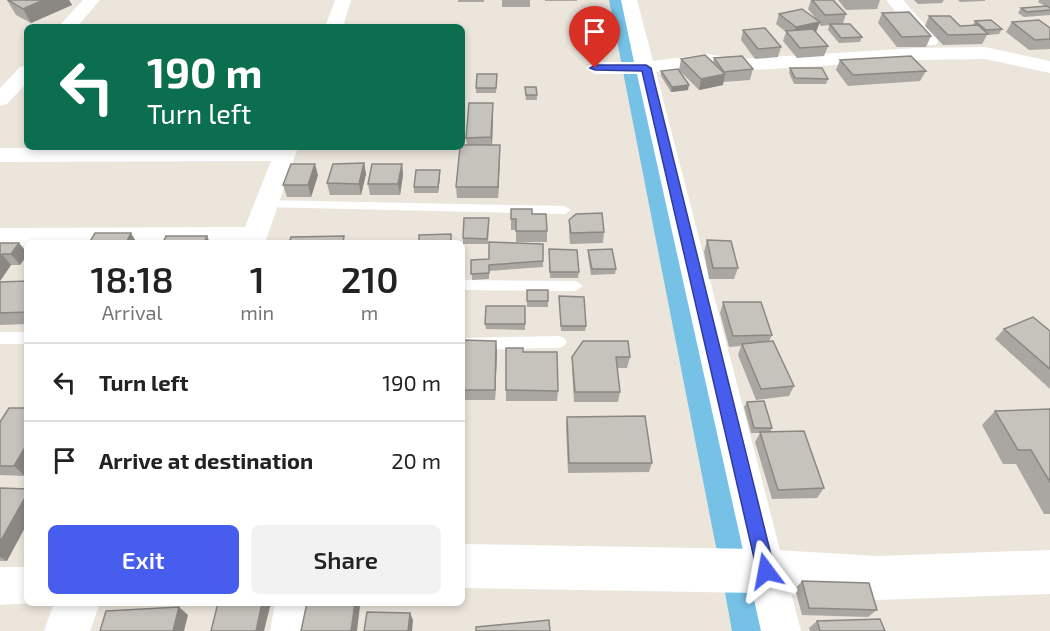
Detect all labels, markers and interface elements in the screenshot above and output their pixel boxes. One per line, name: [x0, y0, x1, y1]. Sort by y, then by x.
pin: [569, 6, 620, 68]
icon: arrive: [578, 15, 611, 48]
text: 190 m: [147, 46, 263, 96]
icon: left: [48, 48, 126, 126]
text: Turn left: [147, 97, 251, 129]
text: 18:18: [90, 257, 174, 300]
text: 1: [250, 257, 265, 300]
text: 210: [341, 257, 399, 300]
text: Arrival: [102, 300, 163, 324]
text: min: [240, 300, 274, 324]
text: m: [361, 300, 378, 324]
icon: left: [48, 366, 81, 399]
text: Turn left: [99, 369, 188, 395]
text: 190 m: [382, 369, 441, 395]
icon: arrive: [48, 444, 81, 477]
text: Arrive at destination: [99, 447, 313, 473]
text: 20 m: [391, 447, 441, 473]
button: Exit: [48, 525, 239, 594]
button: Share: [251, 525, 441, 594]
position arrow: [734, 539, 798, 603]

